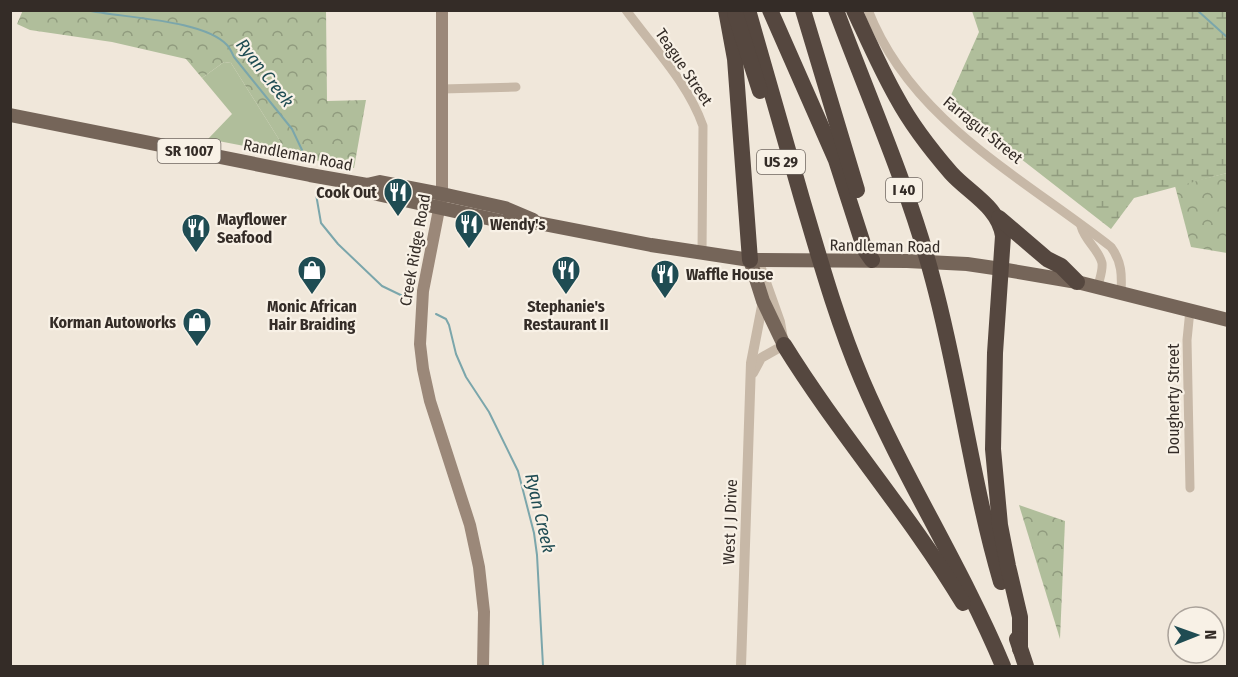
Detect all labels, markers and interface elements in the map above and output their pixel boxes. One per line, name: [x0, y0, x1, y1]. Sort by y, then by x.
street label: Teague Street: [651, 25, 717, 110]
water label: Ryan Creek: [231, 34, 299, 112]
street label: Farragut Street: [940, 92, 1027, 168]
street label: Randleman Road: [242, 135, 354, 175]
road number: SR 1007: [158, 139, 220, 163]
road number: US 29: [757, 150, 805, 174]
restaurant icon: Cook Out: [382, 176, 414, 218]
road number: I 40: [886, 178, 922, 202]
place label: Cook Out: [316, 183, 377, 202]
street label: Creek Ridge Road: [396, 192, 434, 308]
restaurant icon: Wendy's: [453, 208, 485, 250]
place label: Mayflower Seafood: [217, 210, 287, 247]
restaurant icon: Mayflower Seafood: [180, 212, 212, 254]
place label: Wendy's: [490, 215, 545, 234]
street label: Randleman Road: [829, 236, 941, 256]
shop icon: Monic African Hair Braiding: [296, 254, 328, 296]
restaurant icon: Stephanie's Restaurant II: [550, 254, 582, 296]
restaurant icon: Waffle House: [649, 258, 681, 300]
place label: Waffle House: [686, 265, 773, 284]
place label: Monic African Hair Braiding: [267, 297, 357, 334]
place label: Stephanie's Restaurant II: [524, 297, 608, 334]
shop icon: Korman Autoworks: [181, 306, 213, 348]
place label: Korman Autoworks: [49, 313, 176, 332]
street label: Dougherty Street: [1164, 343, 1183, 454]
water label: Ryan Creek: [520, 471, 560, 555]
street label: West J J Drive: [719, 479, 741, 565]
north arrow: [1166, 605, 1226, 665]
text: N: [1201, 630, 1220, 640]

